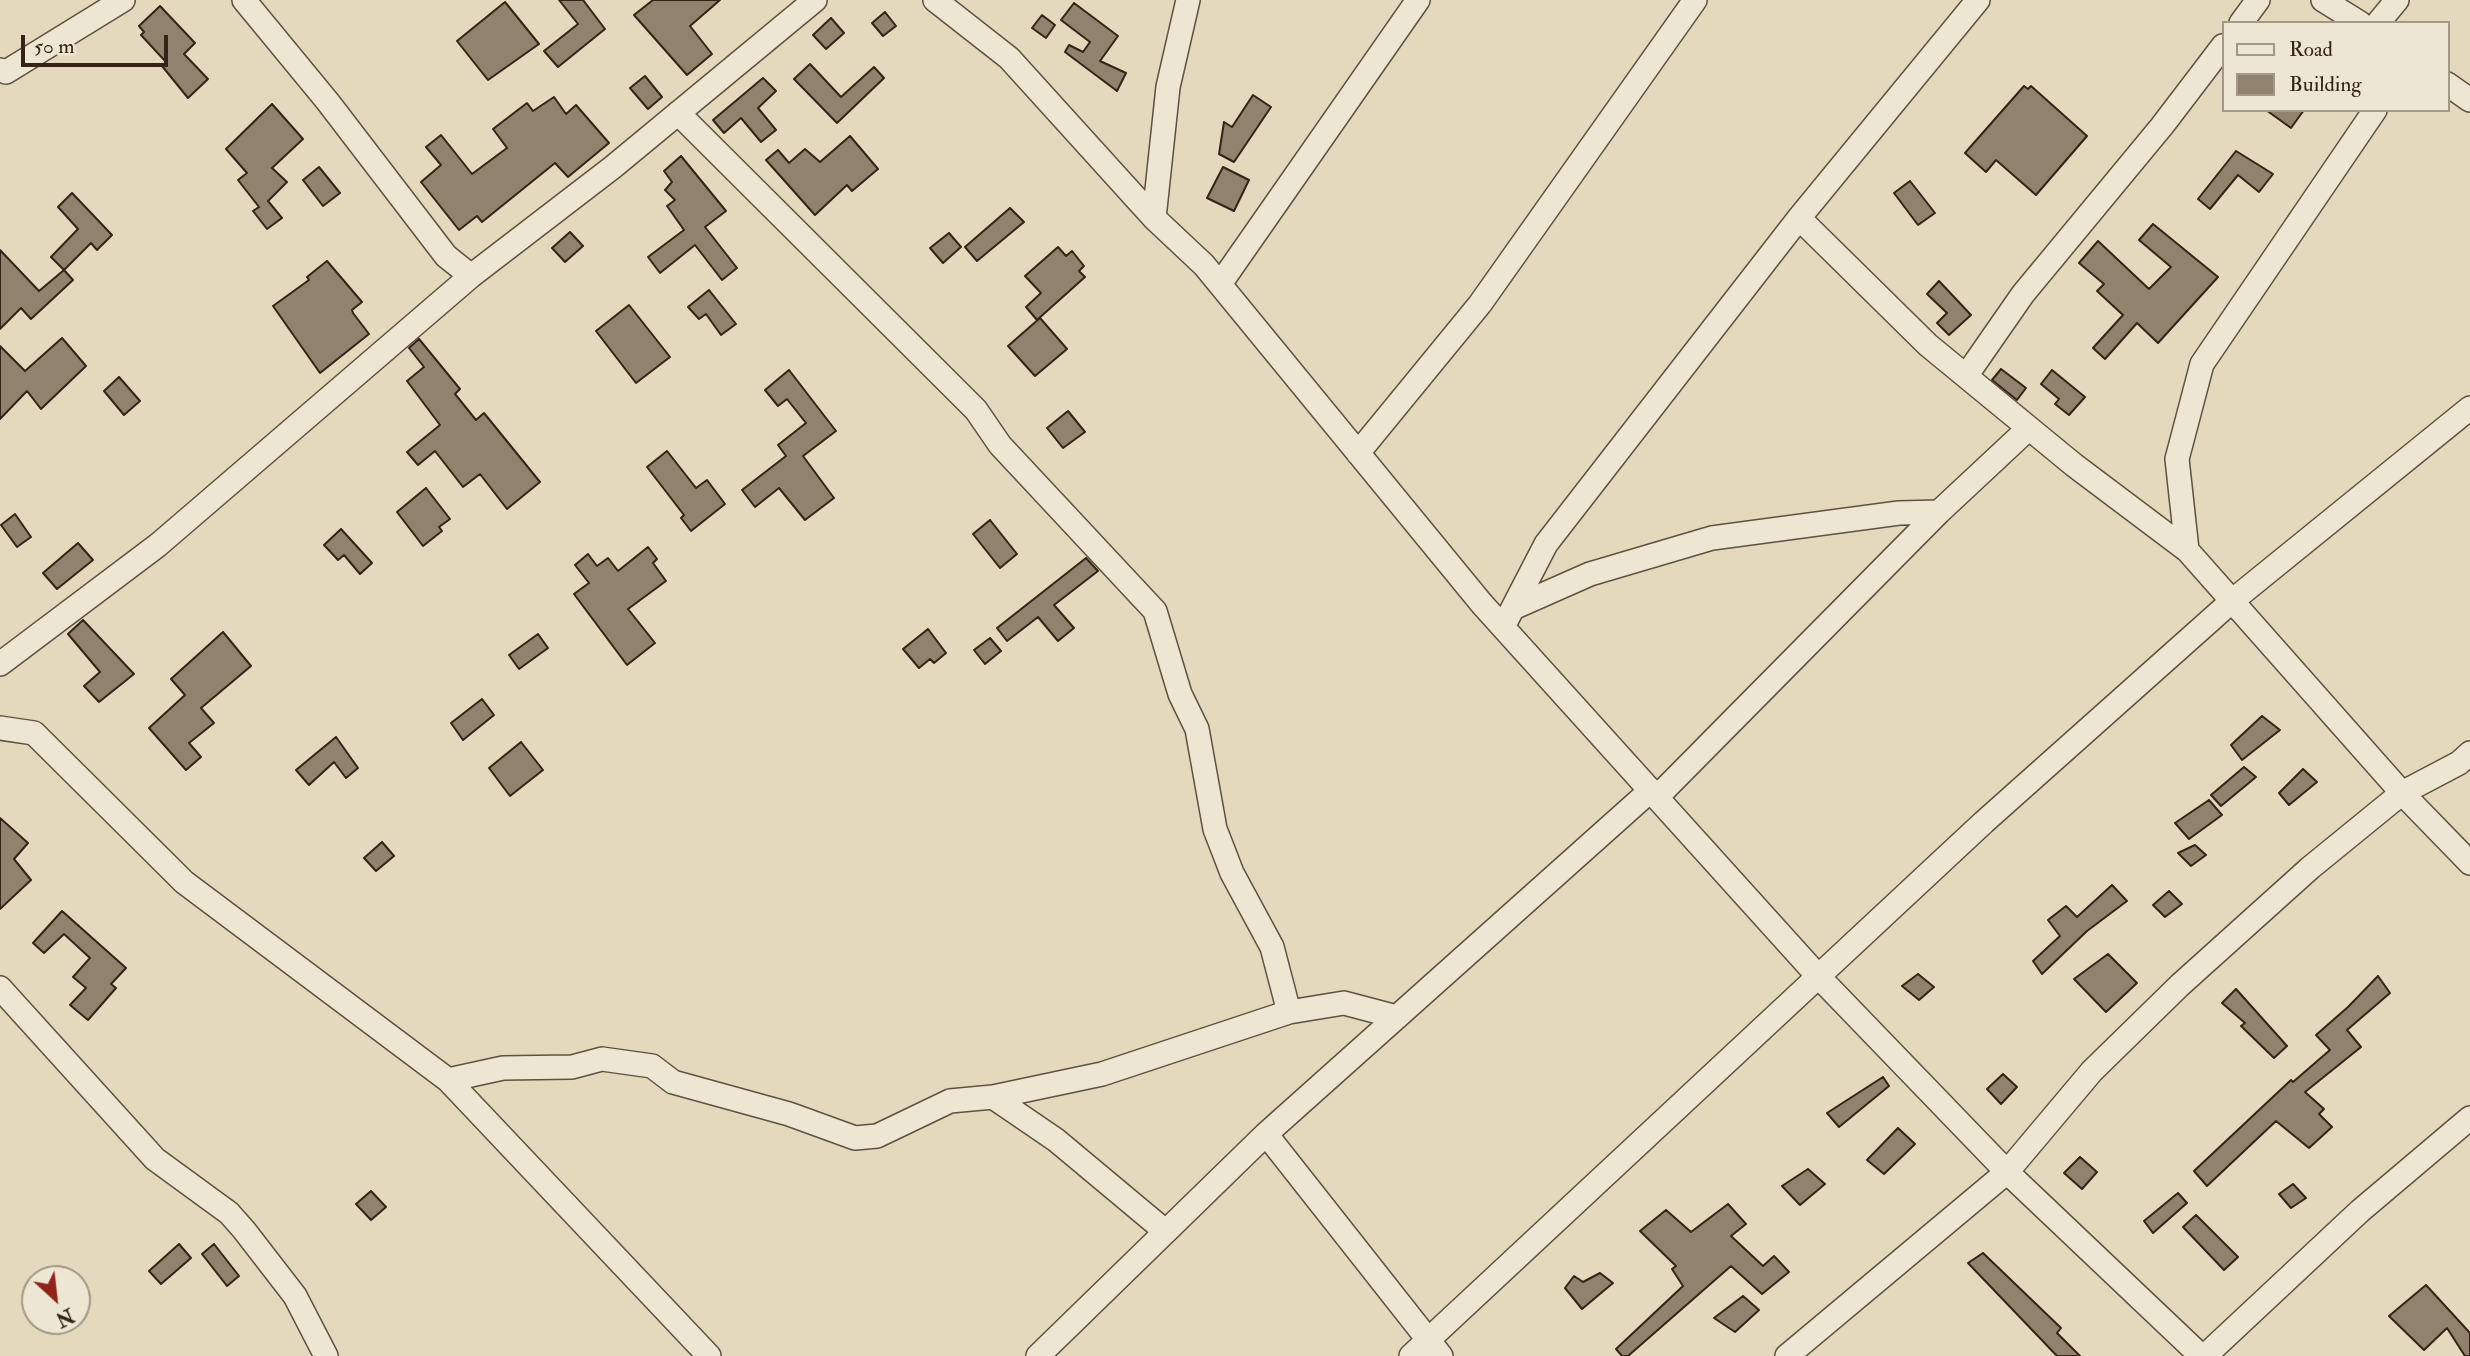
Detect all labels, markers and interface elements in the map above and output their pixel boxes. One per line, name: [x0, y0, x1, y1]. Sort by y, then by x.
scale bar: [24, 21, 172, 65]
legend: [2222, 21, 2449, 112]
text: 50 m: [34, 33, 75, 60]
text: Road: [2289, 36, 2333, 63]
text: Building: [2289, 71, 2362, 98]
north arrow: [21, 1265, 91, 1335]
text: N: [52, 1302, 78, 1331]

